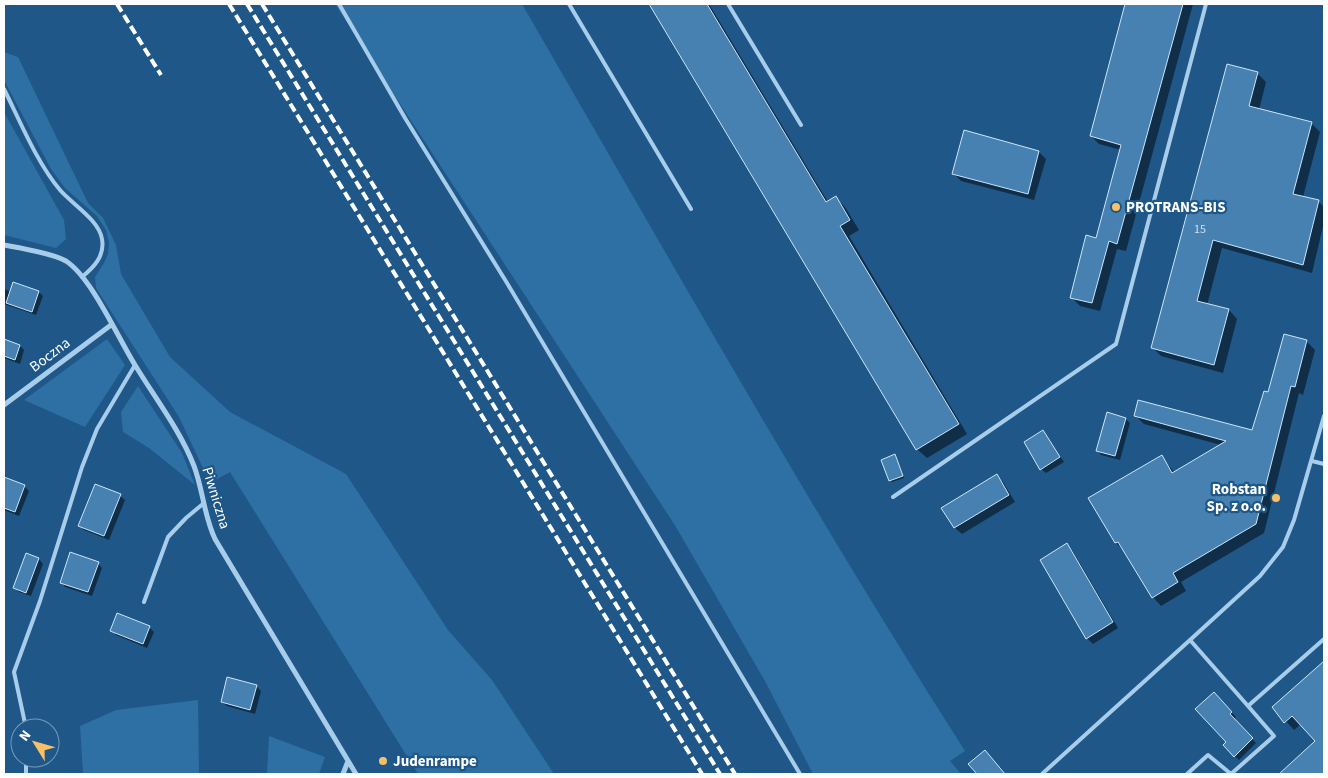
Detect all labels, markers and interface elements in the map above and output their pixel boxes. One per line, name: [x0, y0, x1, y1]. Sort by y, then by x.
place label: PROTRANS-BIS: [1126, 197, 1225, 218]
marker: PROTRANS-BIS: [1110, 201, 1122, 213]
house number: 15: [1194, 221, 1206, 238]
street label: Boczna: [25, 333, 75, 377]
street label: Piwniczna: [197, 464, 235, 532]
place label: Robstan Sp. z o.o.: [1207, 479, 1266, 517]
marker: Robstan Sp. z o.o.: [1270, 492, 1282, 504]
north arrow: [10, 718, 60, 768]
text: N: [15, 726, 36, 746]
place label: Judenrampe: [393, 751, 477, 772]
marker: Judenrampe: [377, 755, 389, 767]

